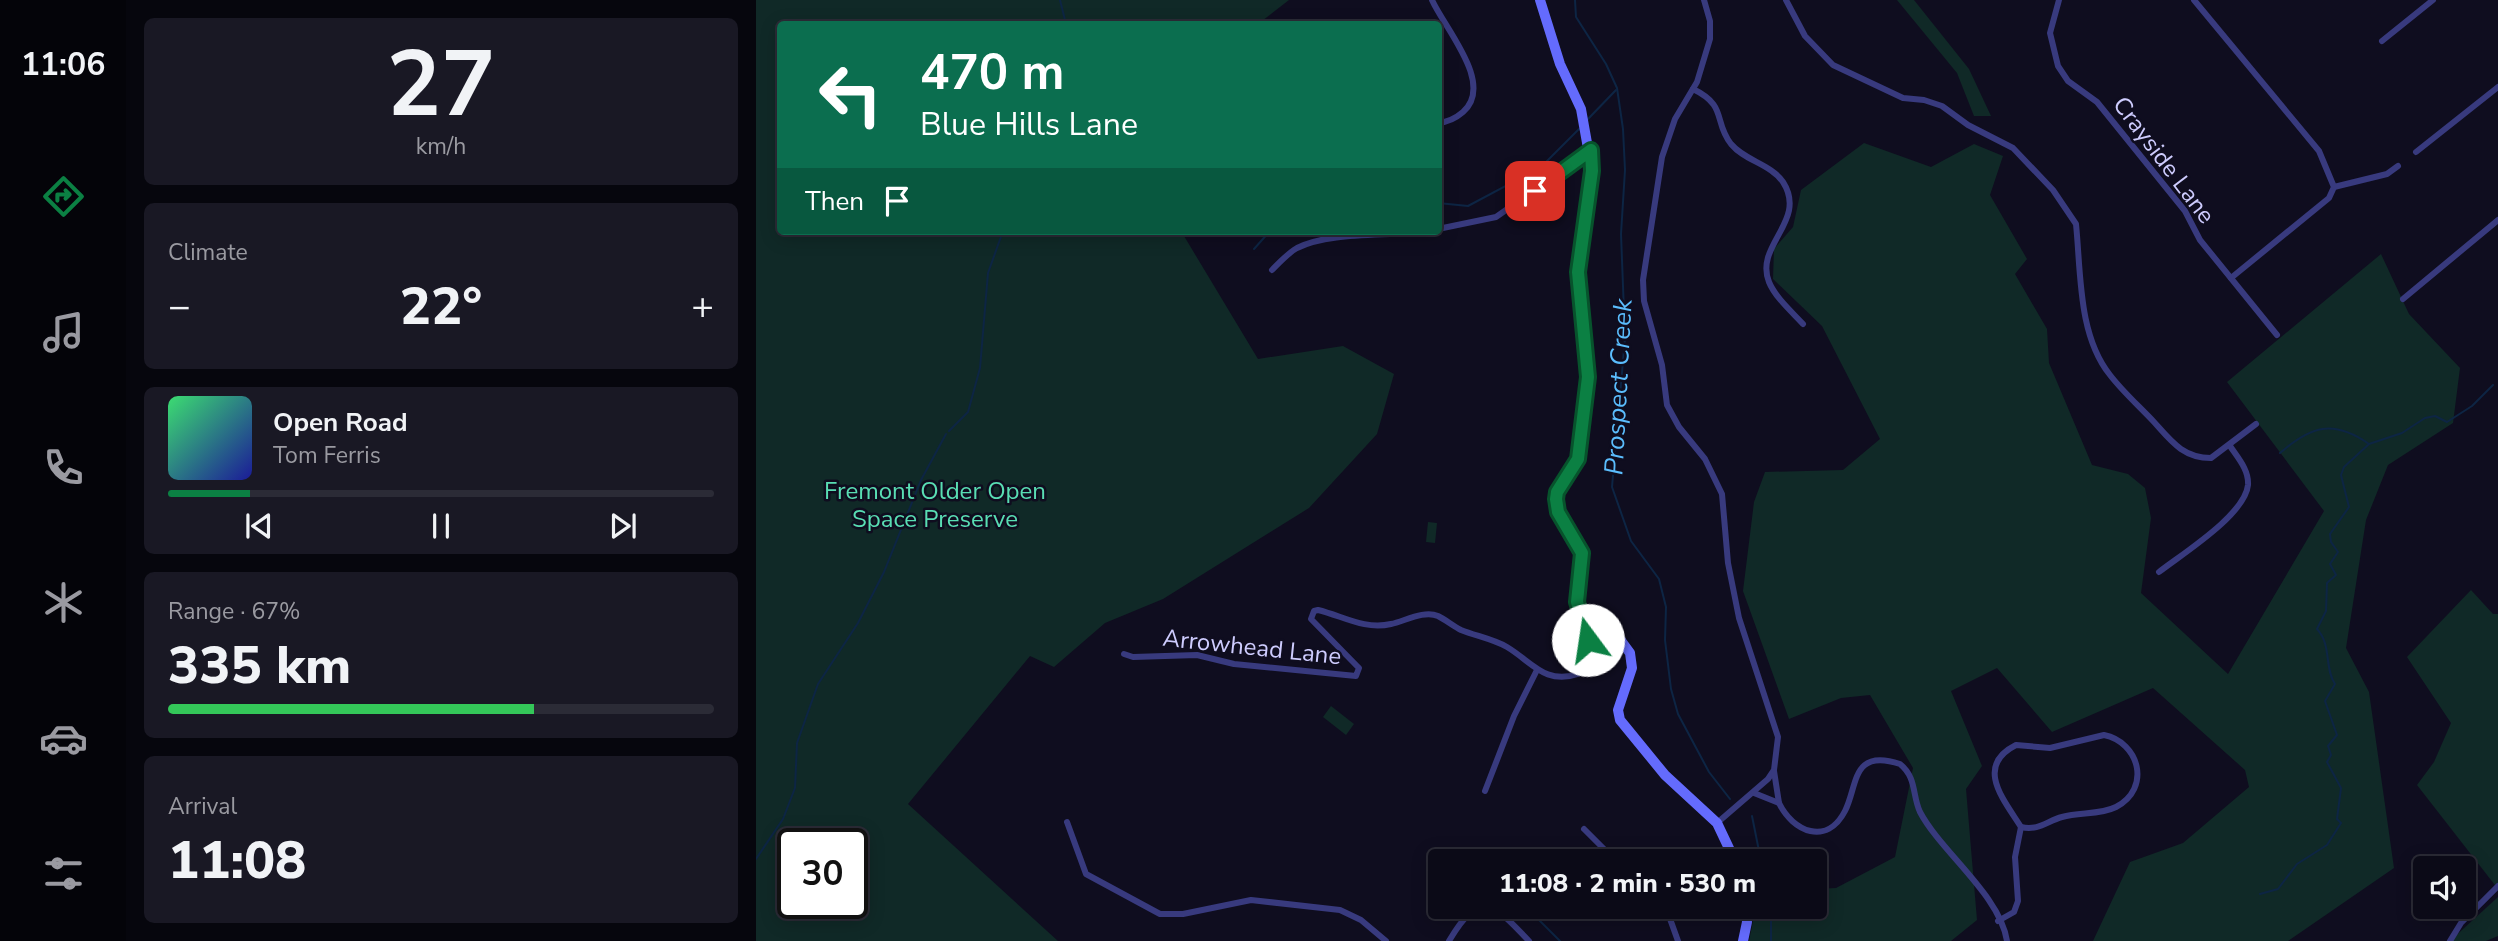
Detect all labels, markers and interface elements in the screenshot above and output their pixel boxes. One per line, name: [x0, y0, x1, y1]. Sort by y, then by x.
text: 27: [386, 23, 496, 147]
text: 470 m: [920, 39, 1064, 106]
text: 11:06: [21, 43, 105, 86]
icon: left: [805, 49, 896, 140]
street label: Crayside Lane: [2106, 90, 2222, 230]
text: Blue Hills Lane: [920, 103, 1138, 146]
text: km/h: [416, 131, 466, 162]
pin: [1505, 161, 1565, 221]
icon: directions: [39, 172, 88, 221]
icon: arrive: [1516, 172, 1554, 210]
icon: arrive: [878, 182, 916, 220]
text: Then: [805, 184, 864, 219]
text: Climate: [168, 237, 248, 268]
text: 22°: [400, 271, 482, 342]
text: −: [168, 281, 191, 332]
text: +: [691, 281, 714, 332]
water label: Prospect Creek: [1596, 297, 1641, 476]
icon: music: [39, 308, 88, 357]
text: Open Road: [273, 405, 408, 440]
text: Tom Ferris: [273, 440, 381, 471]
icon: phone: [39, 443, 88, 492]
park label: Fremont Older Open Space Preserve: [824, 475, 1046, 535]
icon: previous: [240, 507, 278, 545]
icon: pause: [422, 507, 460, 545]
icon: next: [604, 507, 642, 545]
icon: climate: [39, 578, 88, 627]
text: Range · 67%: [168, 596, 300, 627]
position arrow: [1551, 603, 1625, 677]
street label: Arrowhead Lane: [1161, 622, 1343, 672]
text: 335 km: [168, 630, 351, 701]
icon: car: [39, 714, 88, 763]
text: Arrival: [168, 791, 237, 822]
text: 11:08: [168, 825, 306, 896]
speed limit sign: 30: [777, 828, 868, 919]
icon: filters: [39, 849, 88, 898]
map controls: [2413, 856, 2476, 919]
button: sound: [2413, 856, 2476, 919]
text: 11:08 · 2 min · 530 m: [1499, 866, 1756, 901]

